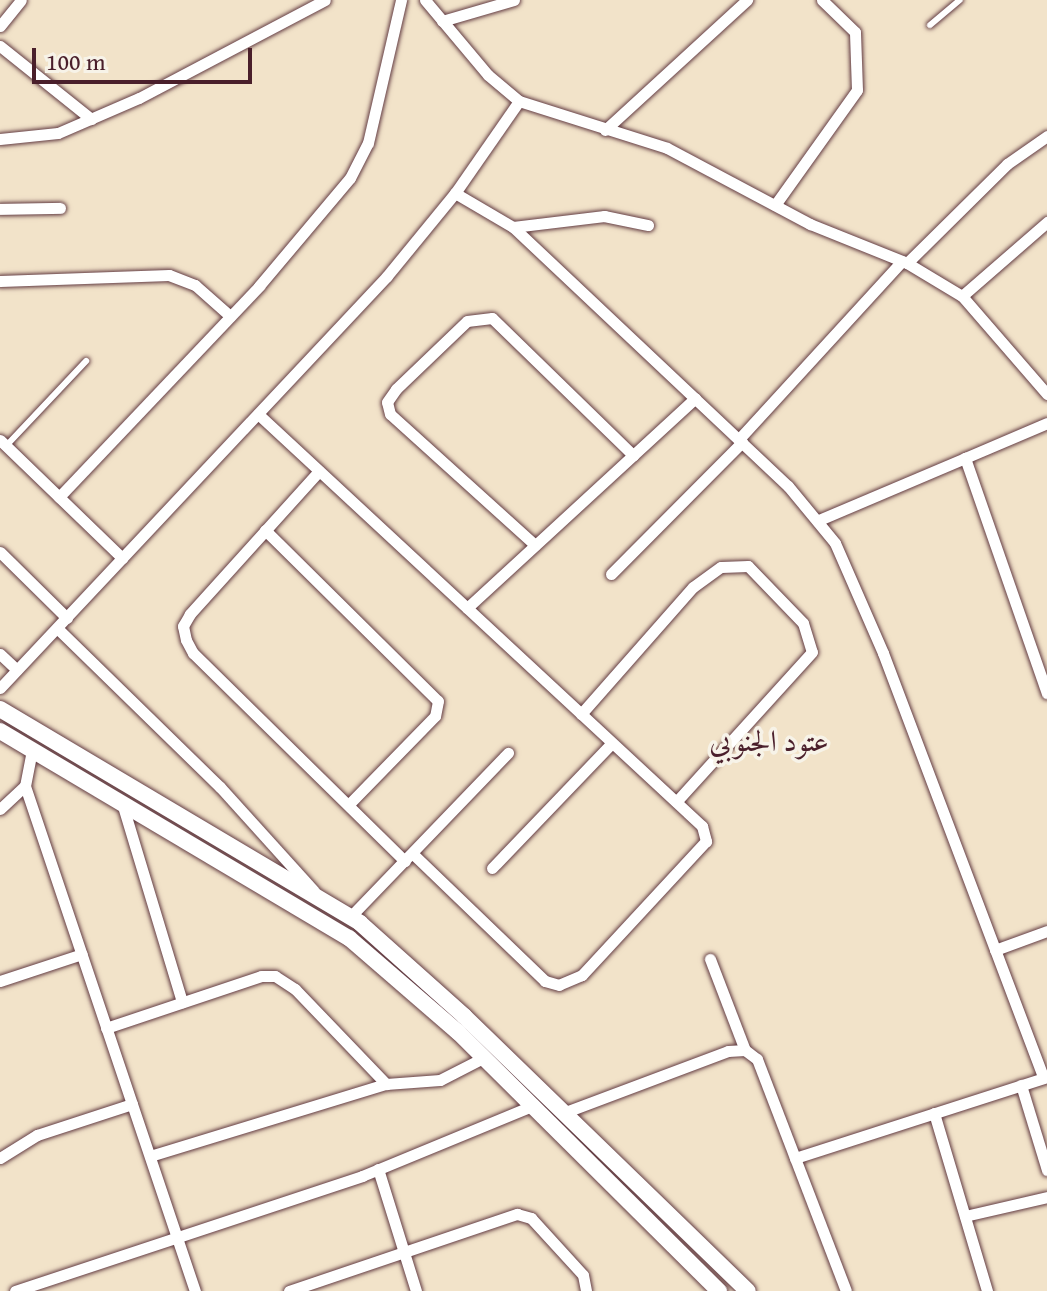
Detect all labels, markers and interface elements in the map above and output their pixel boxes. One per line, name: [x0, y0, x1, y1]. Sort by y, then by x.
scale bar: [36, 32, 256, 82]
text: 100 m: [46, 44, 106, 79]
district label: عتود الجنوبي: [709, 722, 829, 758]

